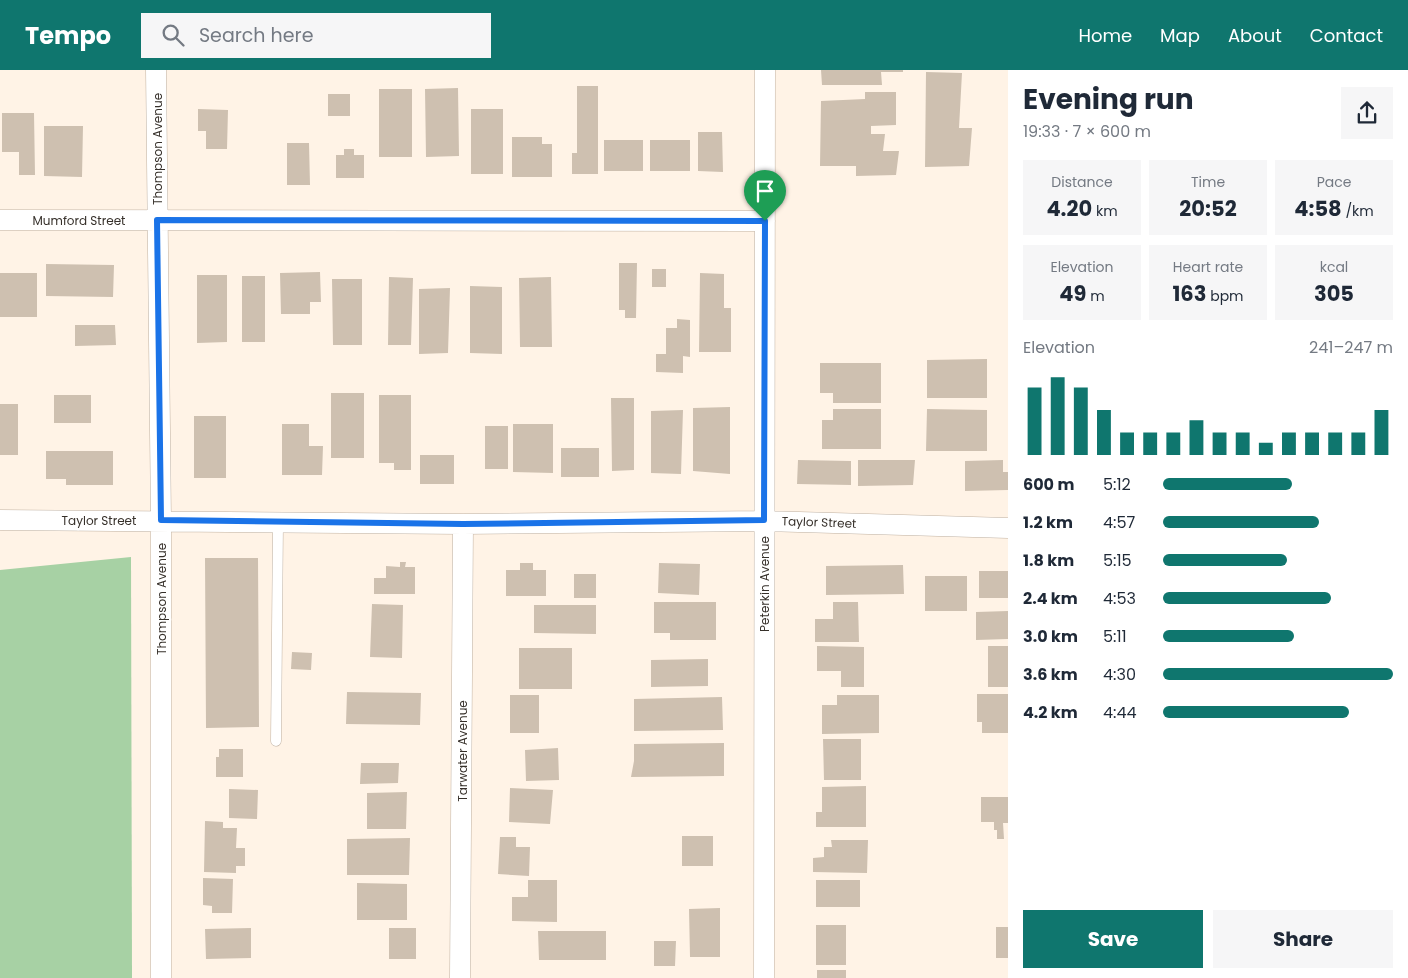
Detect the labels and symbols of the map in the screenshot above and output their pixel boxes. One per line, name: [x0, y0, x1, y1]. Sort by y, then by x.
street label: Thompson Avenue: [149, 93, 166, 205]
pin: [744, 170, 786, 221]
street label: Mumford Street: [33, 212, 125, 229]
street label: Taylor Street: [62, 512, 136, 529]
street label: Taylor Street: [781, 512, 857, 532]
street label: Peterkin Avenue: [756, 536, 773, 632]
street label: Thompson Avenue: [153, 543, 170, 655]
street label: Tarwater Avenue: [454, 700, 471, 802]

